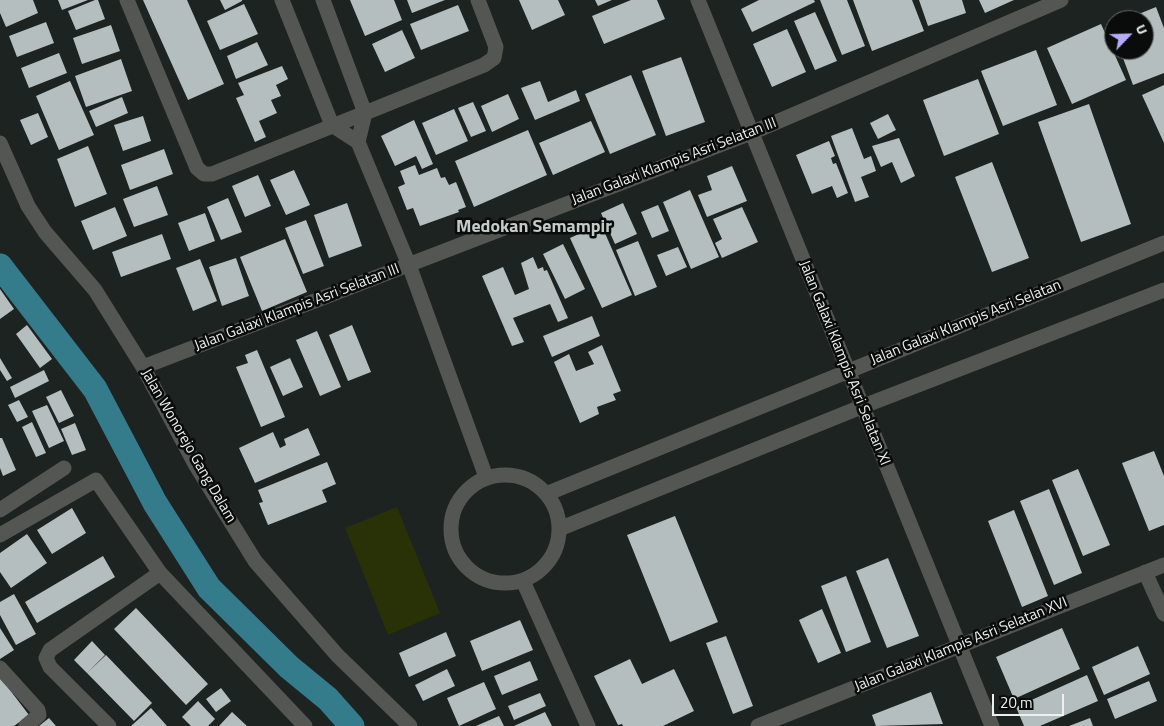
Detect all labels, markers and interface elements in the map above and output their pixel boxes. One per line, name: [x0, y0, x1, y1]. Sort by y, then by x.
north arrow: [1104, 10, 1154, 60]
text: U: [1131, 21, 1154, 38]
street label: Jalan Galaxi Klampis Asri Selatan III: [569, 114, 779, 210]
district label: Medokan Semampir: [456, 217, 612, 239]
street label: Jalan Galaxi Klampis Asri Selatan XI: [795, 258, 893, 468]
street label: Jalan Galaxi Klampis Asri Selatan III: [192, 260, 402, 356]
street label: Jalan Galaxi Klampis Asri Selatan: [868, 276, 1064, 370]
street label: Jalan Wonorejo Gang Dalam: [137, 366, 239, 526]
street label: Jalan Galaxi Klampis Asri Selatan XVI: [852, 594, 1070, 696]
scale bar: [994, 684, 1066, 716]
text: 20 m: [1000, 691, 1033, 714]

